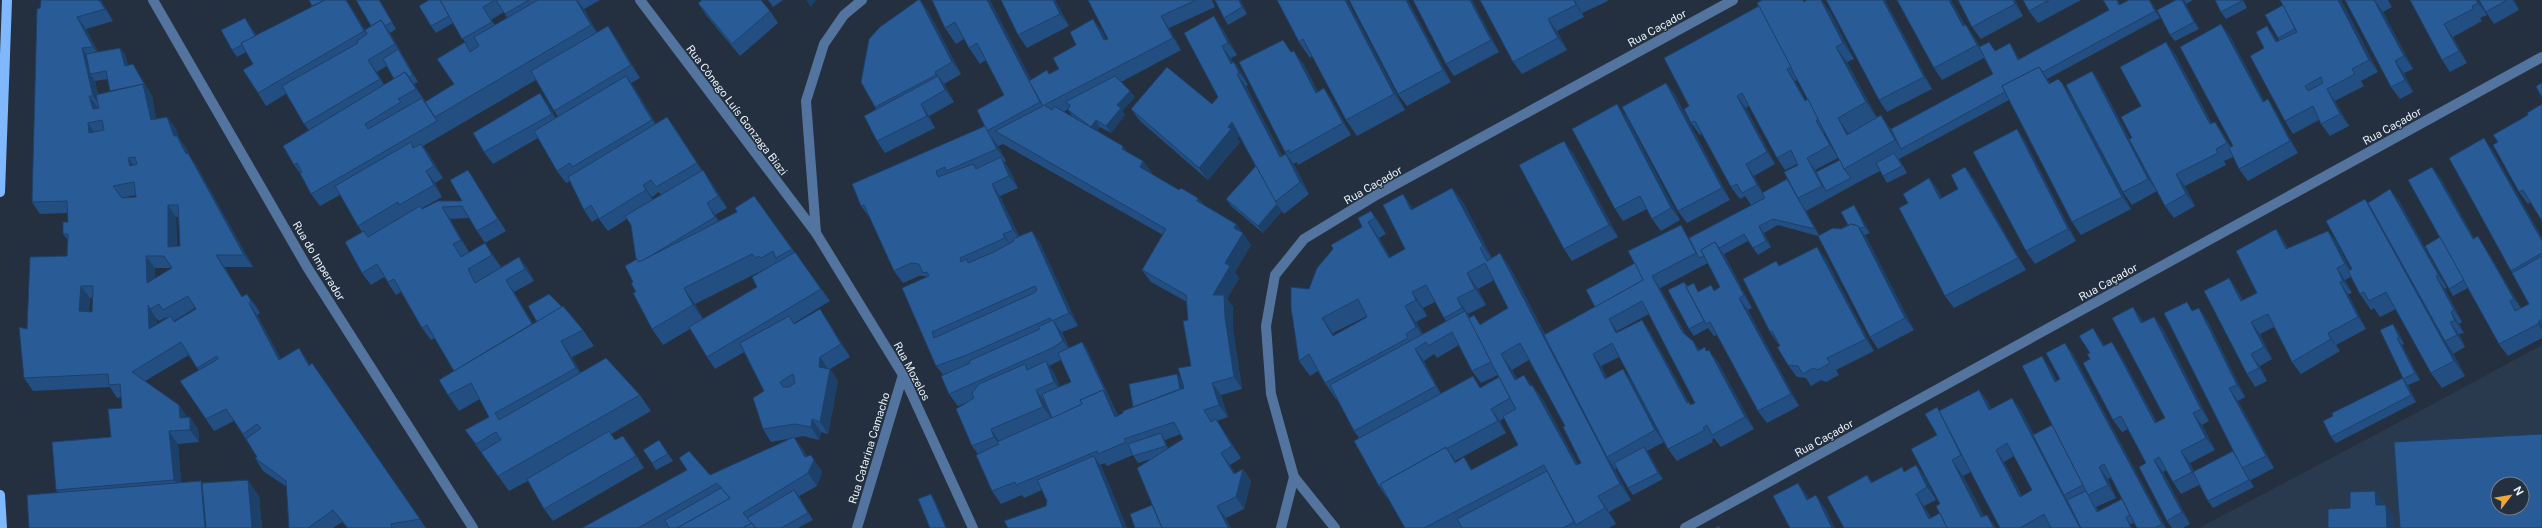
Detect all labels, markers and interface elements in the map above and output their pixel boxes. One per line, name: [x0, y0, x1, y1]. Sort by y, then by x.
street label: Rua Caçador: [1626, 7, 1689, 50]
street label: Rua Cônego Luís Gonzaga Biazi: [684, 43, 790, 177]
street label: Rua Caçador: [2361, 105, 2424, 148]
street label: Rua Caçador: [1342, 164, 1405, 207]
street label: Rua do Imperador: [291, 219, 347, 303]
street label: Rua Caçador: [2077, 261, 2140, 304]
street label: Rua Mozelos: [892, 340, 933, 403]
street label: Rua Catarina Camacho: [846, 391, 892, 505]
street label: Rua Caçador: [1793, 417, 1856, 460]
north arrow: [2490, 476, 2530, 516]
text: N: [2511, 484, 2526, 498]

